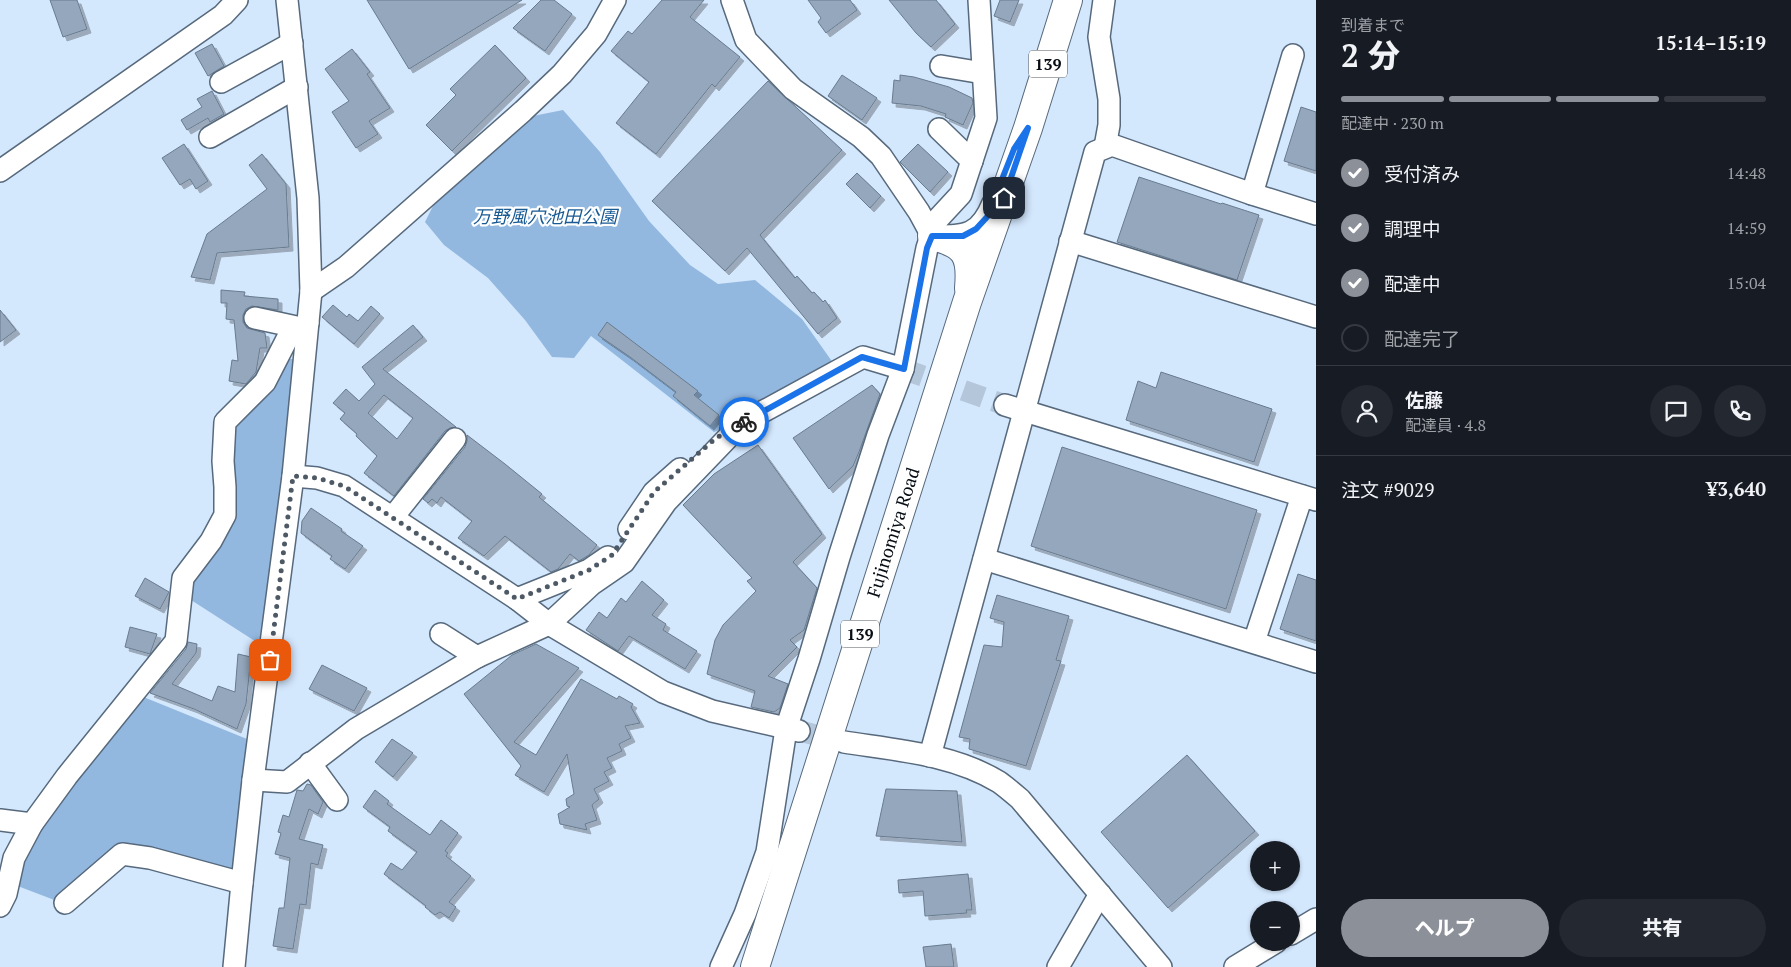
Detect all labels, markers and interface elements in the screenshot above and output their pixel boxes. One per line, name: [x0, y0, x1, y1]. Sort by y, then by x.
text: 到着まで: [1341, 14, 1405, 36]
text: 15:14–15:19: [1655, 30, 1766, 55]
text: 2 分: [1341, 34, 1400, 76]
road number: 139: [1029, 51, 1067, 78]
text: 配達中 · 230 m: [1341, 112, 1444, 134]
icon: check: [1341, 159, 1369, 187]
text: 受付済み: [1384, 161, 1460, 186]
text: 14:48: [1727, 162, 1766, 184]
pin: [983, 177, 1025, 219]
icon: home: [990, 184, 1018, 212]
park label: 万野風穴池田公園: [473, 204, 620, 228]
icon: check: [1341, 214, 1369, 242]
text: 調理中: [1384, 216, 1441, 241]
text: 14:59: [1727, 217, 1766, 239]
icon: check: [1341, 269, 1369, 297]
text: 配達中: [1384, 271, 1441, 296]
text: 15:04: [1727, 272, 1766, 294]
text: 配達完了: [1384, 326, 1460, 351]
button: person: [1341, 385, 1393, 437]
button: chat: [1650, 385, 1702, 437]
button: phone: [1714, 385, 1766, 437]
text: 佐藤: [1405, 387, 1443, 412]
courier: [719, 397, 769, 447]
icon: bike: [730, 408, 758, 436]
text: 配達員 · 4.8: [1405, 414, 1486, 436]
street label: Fujinomiya Road: [861, 464, 925, 600]
text: ¥3,640: [1707, 476, 1766, 501]
text: 注文 #9029: [1341, 477, 1434, 502]
road number: 139: [841, 620, 879, 648]
pin: [249, 639, 291, 681]
icon: bag: [256, 646, 284, 674]
map controls: [1250, 841, 1300, 951]
button: +: [1250, 841, 1300, 891]
button: ヘルプ: [1341, 899, 1549, 957]
button: 共有: [1559, 899, 1766, 957]
button: −: [1250, 901, 1300, 951]

